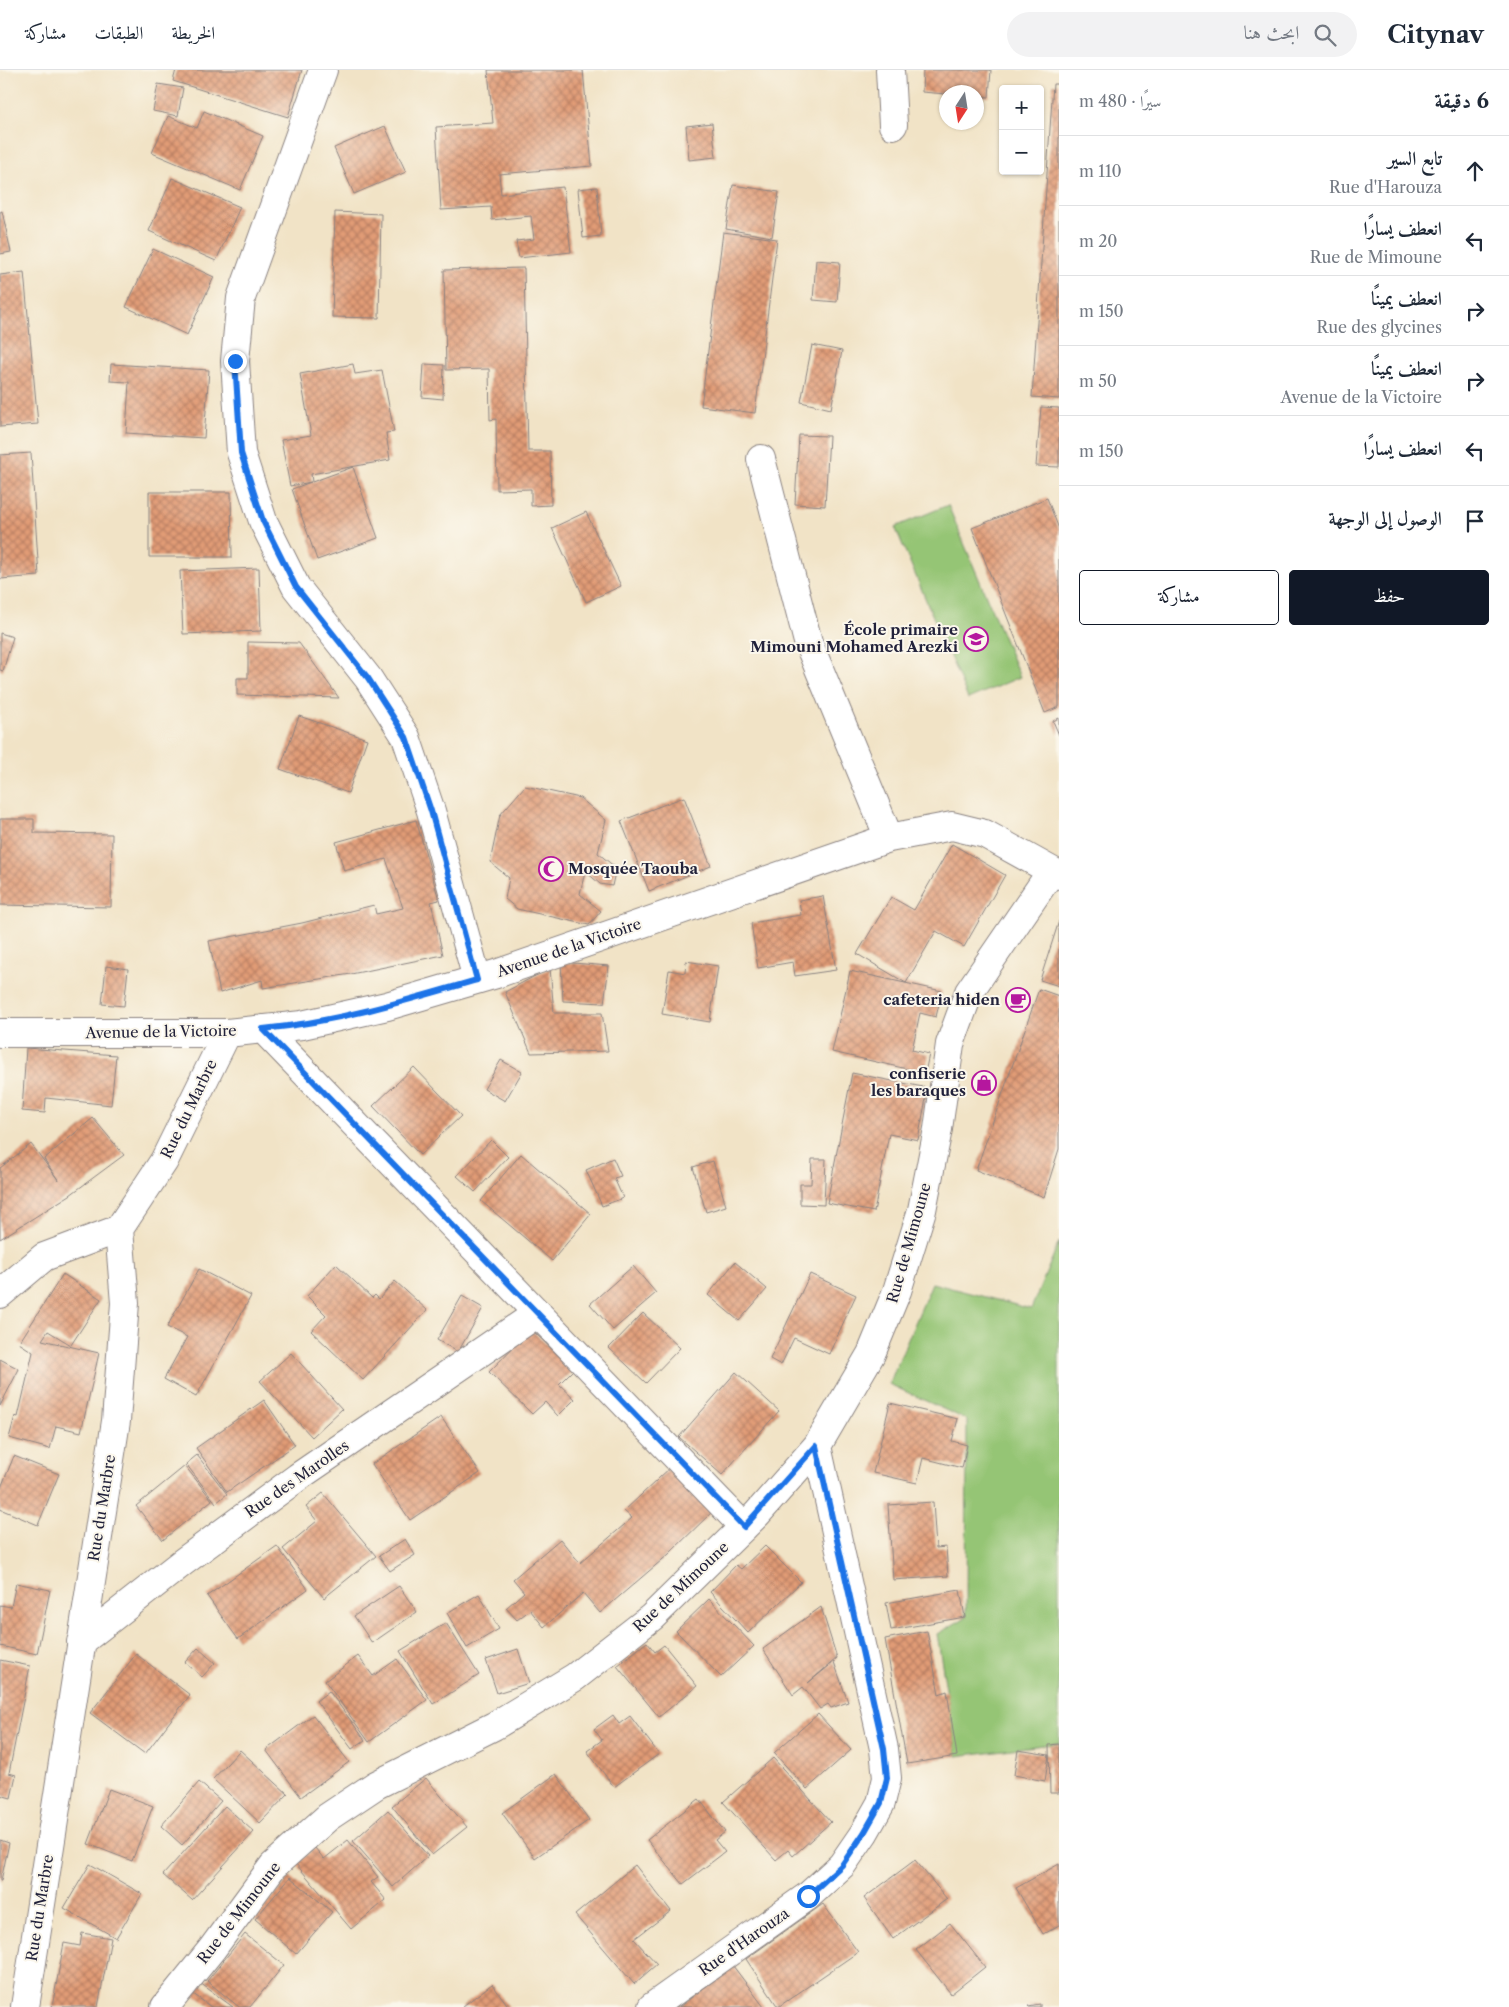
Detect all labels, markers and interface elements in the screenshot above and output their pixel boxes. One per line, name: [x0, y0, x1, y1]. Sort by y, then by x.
search box: [1007, 12, 1357, 57]
text: Citynav: [1387, 20, 1484, 49]
text: ابحث هنا: [1244, 21, 1299, 44]
icon: search: [1311, 21, 1339, 49]
text: مشاركة: [25, 22, 66, 44]
text: الطبقات: [94, 22, 143, 44]
text: الخريطة: [171, 22, 215, 44]
north arrow: [939, 85, 984, 130]
map controls: [999, 85, 1044, 175]
button: +: [999, 85, 1044, 130]
text: 6 دقيقة: [1435, 88, 1489, 113]
text: سيرًا · 480 m: [1079, 91, 1161, 111]
button: −: [999, 130, 1044, 175]
text: تابع السير: [1388, 147, 1442, 170]
icon: ahead: [1461, 157, 1489, 185]
text: 110 m: [1079, 161, 1122, 181]
text: Rue d'Harouza: [1329, 177, 1442, 197]
text: انعطف يسارًا: [1363, 217, 1442, 240]
icon: left: [1461, 227, 1489, 255]
text: 20 m: [1079, 231, 1118, 251]
text: Rue de Mimoune: [1310, 247, 1442, 267]
text: انعطف يمينًا: [1371, 287, 1442, 310]
icon: right: [1461, 297, 1489, 325]
text: 150 m: [1079, 301, 1124, 321]
text: Rue des glycines: [1317, 317, 1442, 337]
route end: [224, 350, 247, 373]
text: انعطف يمينًا: [1371, 357, 1442, 380]
icon: right: [1461, 367, 1489, 395]
text: 50 m: [1079, 371, 1117, 391]
text: Avenue de la Victoire: [1281, 387, 1442, 407]
text: انعطف يسارًا: [1363, 437, 1442, 460]
icon: left: [1461, 437, 1489, 465]
text: 150 m: [1079, 441, 1124, 461]
text: الوصول إلى الوجهة: [1328, 507, 1442, 530]
icon: arrive: [1461, 507, 1489, 535]
button: مشاركة: [1079, 570, 1279, 625]
button: حفظ: [1289, 570, 1489, 625]
place label: École primaire Mimouni Mohamed Arezki: [750, 620, 959, 656]
school or university icon: École primaire Mimouni Mohamed Arezki: [963, 626, 989, 652]
mosque icon: Mosquée Taouba: [538, 856, 564, 882]
place label: Mosquée Taouba: [568, 859, 698, 878]
street label: Avenue de la Victoire: [493, 914, 643, 981]
cafe icon: cafeteria hiden: [1005, 987, 1031, 1013]
place label: cafeteria hiden: [883, 990, 1001, 1009]
street label: Avenue de la Victoire: [84, 1021, 237, 1042]
street label: Rue du Marbre: [156, 1056, 221, 1161]
place label: confiserie les baraques: [871, 1064, 966, 1100]
shop icon: confiserie les baraques: [971, 1070, 997, 1096]
street label: Rue de Mimoune: [882, 1181, 935, 1305]
street label: Rue des Marolles: [241, 1436, 352, 1522]
street label: Rue du Marbre: [84, 1453, 119, 1563]
street label: Rue de Mimoune: [629, 1537, 732, 1636]
street label: Rue du Marbre: [22, 1853, 57, 1963]
street label: Rue de Mimoune: [193, 1858, 284, 1967]
route start: [797, 1885, 820, 1908]
street label: Rue d'Harouza: [695, 1903, 793, 1980]

